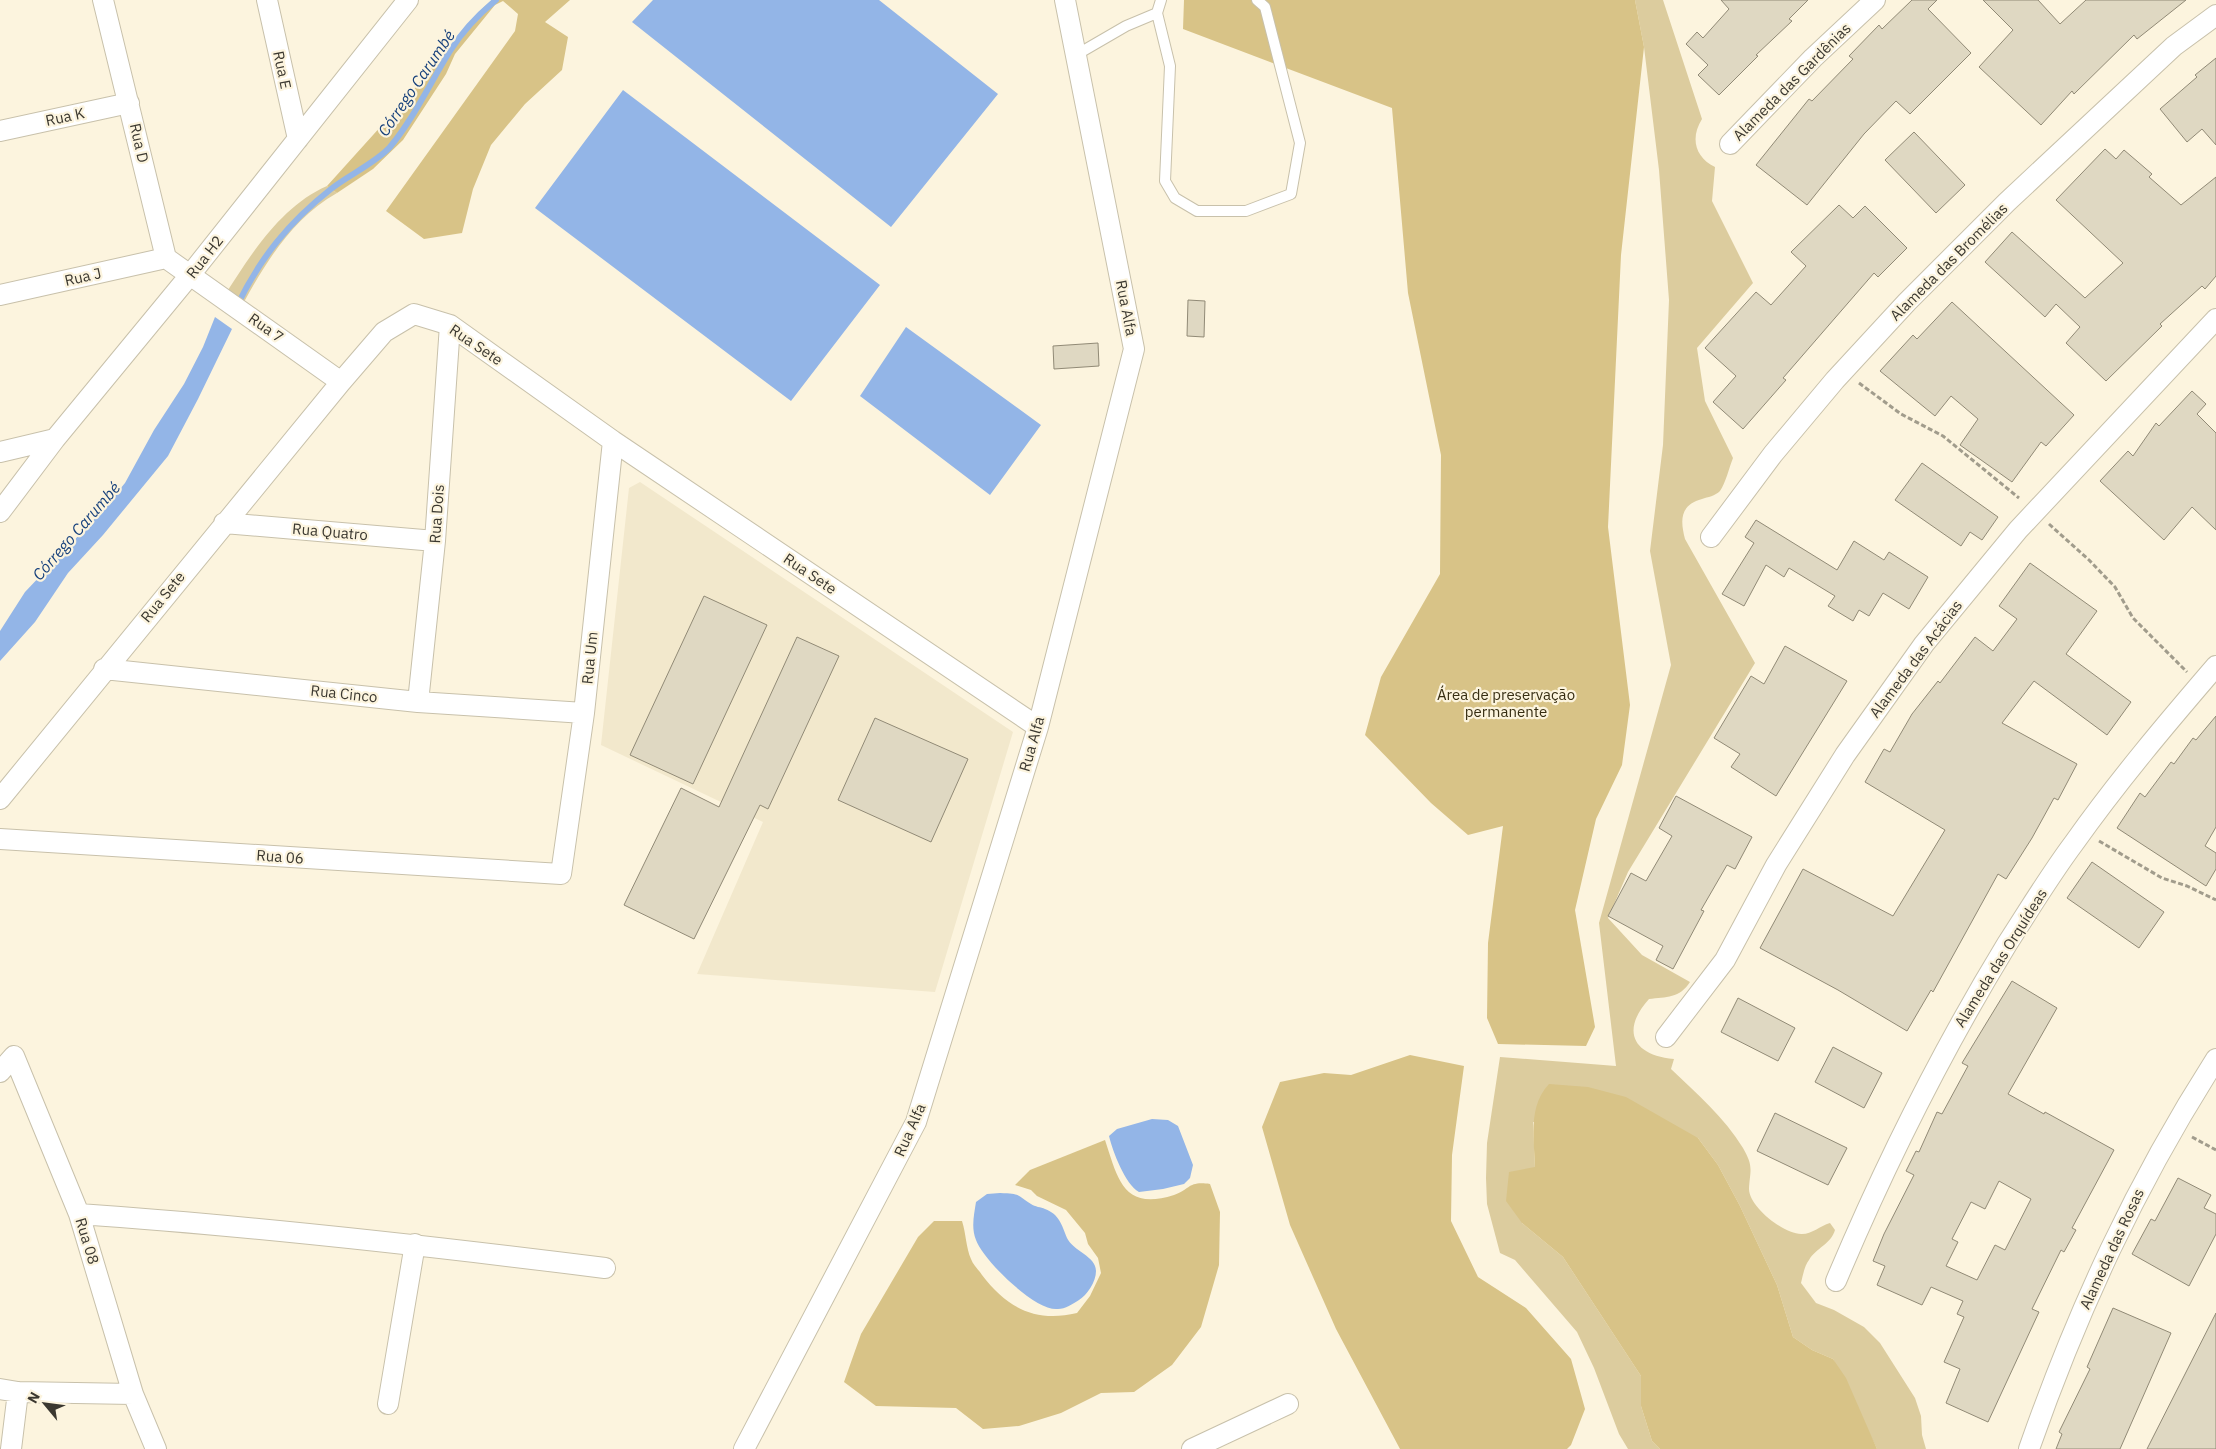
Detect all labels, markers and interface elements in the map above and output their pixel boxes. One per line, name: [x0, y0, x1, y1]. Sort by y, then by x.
street label: Alameda das Gardênias: [1729, 19, 1855, 145]
water label: Córrego Carumbé: [373, 26, 459, 140]
street label: Rua E: [269, 49, 296, 91]
street label: Rua K: [44, 103, 87, 130]
street label: Rua D: [126, 121, 153, 164]
street label: Alameda das Bromélias: [1886, 199, 2012, 325]
street label: Rua H2: [182, 231, 227, 282]
street label: Rua J: [63, 263, 103, 290]
street label: Rua Alfa: [1112, 278, 1141, 337]
street label: Rua 7: [245, 309, 288, 346]
street label: Rua Sete: [446, 320, 506, 369]
water label: Córrego Carumbé: [28, 478, 124, 584]
street label: Rua Dois: [425, 484, 448, 544]
street label: Rua Quatro: [291, 519, 369, 544]
street label: Rua Sete: [780, 549, 840, 598]
street label: Rua Sete: [136, 567, 189, 626]
street label: Alameda das Acácias: [1865, 596, 1966, 721]
street label: Rua Um: [577, 631, 602, 685]
street label: Rua Cinco: [310, 681, 378, 706]
park label: Área de preservação permanente: [1437, 685, 1575, 721]
street label: Rua Alfa: [1015, 714, 1048, 774]
street label: Rua 06: [256, 845, 304, 868]
street label: Alameda das Orquídeas: [1950, 885, 2051, 1031]
street label: Rua Alfa: [889, 1100, 930, 1159]
street label: Alameda das Rosas: [2075, 1185, 2148, 1312]
street label: Rua 08: [71, 1215, 104, 1266]
north arrow: [20, 1379, 70, 1429]
text: N: [23, 1389, 44, 1406]

